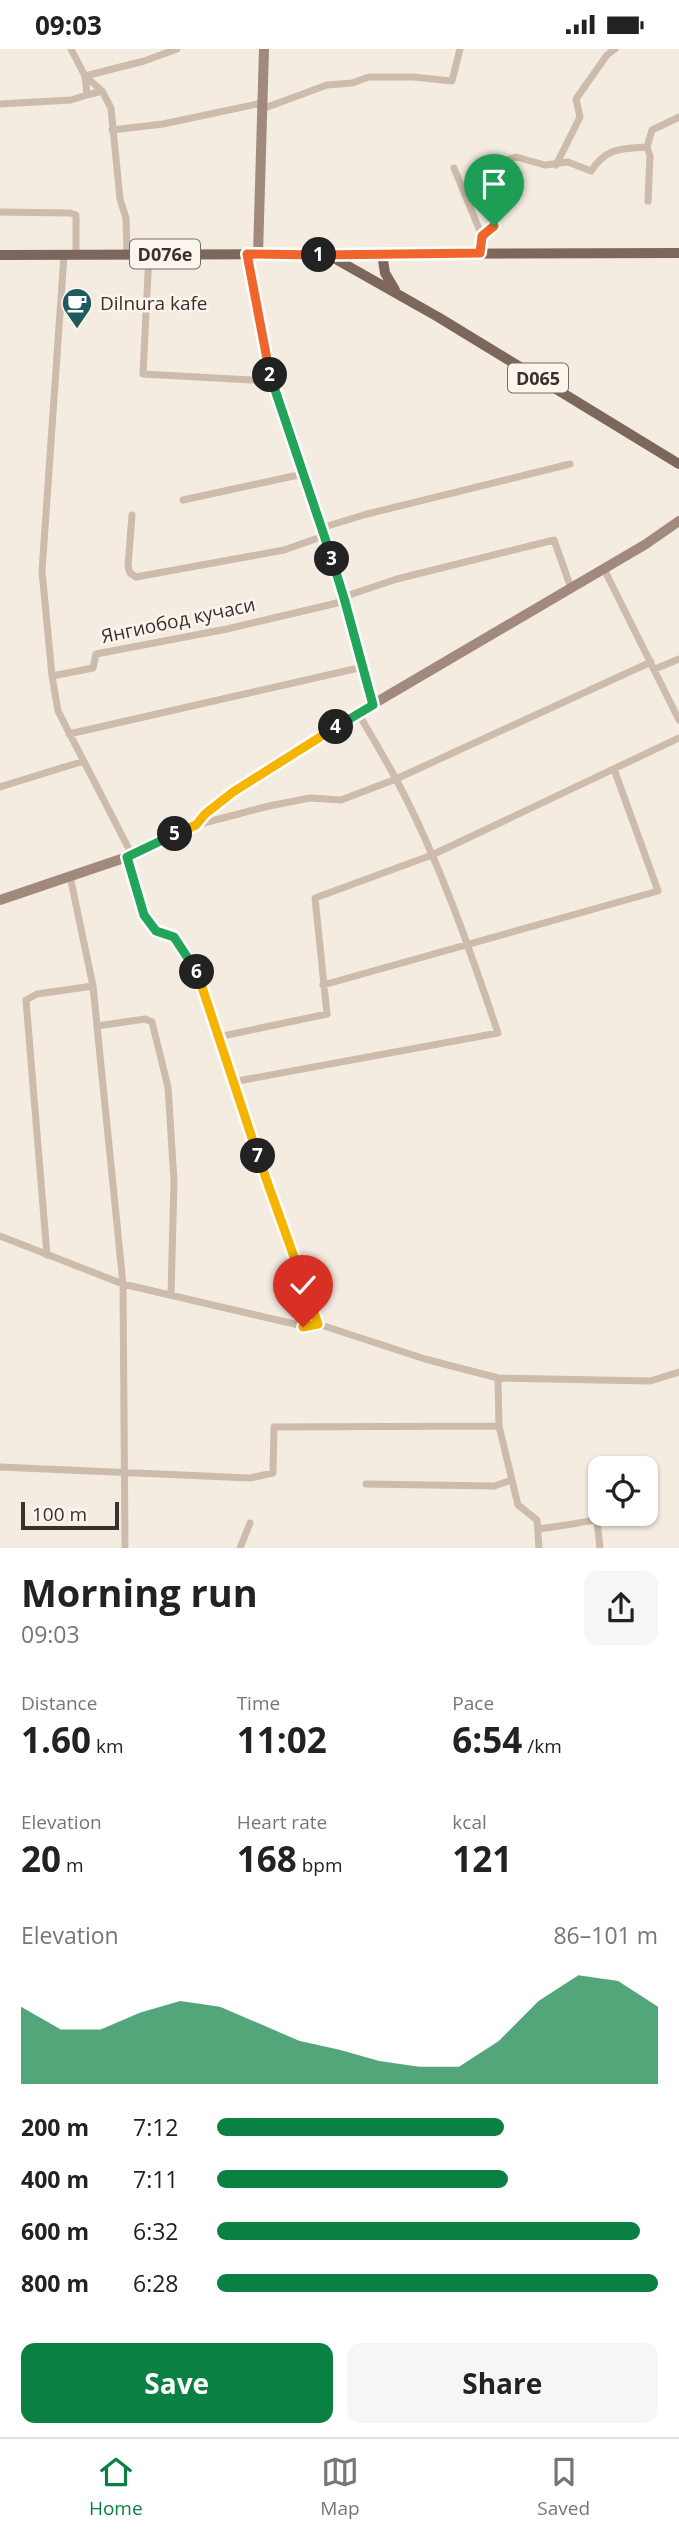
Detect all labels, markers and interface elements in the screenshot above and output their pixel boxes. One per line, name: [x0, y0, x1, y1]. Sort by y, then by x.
text: 09:03: [35, 7, 102, 43]
pin: [464, 154, 524, 226]
icon: arrive: [475, 165, 513, 203]
pin: 1: [302, 237, 336, 273]
road number: D076e: [130, 239, 200, 269]
text: 1: [313, 241, 324, 267]
cafe icon: Dilnura kafe: [60, 286, 94, 330]
place label: Dilnura kafe: [100, 290, 208, 316]
pin: 2: [252, 357, 288, 393]
text: 2: [264, 361, 275, 387]
road number: D065: [508, 363, 568, 393]
pin: 3: [314, 541, 350, 577]
text: 3: [326, 545, 337, 571]
street label: Янгиобод кучаси: [99, 591, 257, 649]
pin: 4: [318, 709, 354, 745]
text: 4: [330, 713, 341, 739]
pin: 5: [158, 817, 192, 851]
text: 5: [169, 820, 180, 846]
pin: 6: [180, 955, 214, 989]
text: 6: [191, 958, 202, 984]
pin: 7: [240, 1139, 276, 1173]
text: 7: [252, 1142, 263, 1168]
pin: [273, 1255, 333, 1327]
icon: check: [284, 1266, 322, 1304]
map controls: [588, 1456, 658, 1526]
button: locate: [588, 1456, 658, 1526]
scale bar: [21, 1499, 119, 1531]
text: 100 m: [32, 1501, 87, 1527]
text: Morning run: [21, 1566, 258, 1618]
button: share: [584, 1571, 658, 1645]
text: 09:03: [21, 1618, 80, 1650]
text: Distance: [21, 1690, 97, 1716]
text: Time: [237, 1690, 280, 1716]
text: Pace: [452, 1690, 494, 1716]
text: 1.60: [21, 1716, 91, 1763]
text: 11:02: [237, 1716, 327, 1763]
text: 6:54: [452, 1716, 522, 1763]
text: km: [91, 1733, 124, 1759]
text: /km: [522, 1733, 562, 1759]
text: Elevation: [21, 1809, 102, 1835]
text: Heart rate: [237, 1809, 327, 1835]
text: kcal: [452, 1809, 487, 1835]
text: 20: [21, 1835, 61, 1882]
text: 168: [237, 1835, 297, 1882]
text: 121: [452, 1835, 512, 1882]
text: m: [61, 1852, 84, 1878]
text: bpm: [297, 1852, 342, 1878]
text: Elevation: [21, 1919, 119, 1951]
text: 86–101 m: [553, 1919, 658, 1951]
text: 200 m: [21, 2111, 89, 2143]
text: 7:12: [133, 2111, 179, 2143]
text: 400 m: [21, 2163, 89, 2195]
text: 7:11: [133, 2163, 179, 2195]
text: 600 m: [21, 2215, 89, 2247]
text: 6:32: [133, 2215, 179, 2247]
text: 800 m: [21, 2267, 89, 2299]
text: 6:28: [133, 2267, 179, 2299]
button: Save: [21, 2343, 333, 2423]
button: Share: [347, 2343, 658, 2423]
tab: Home: [89, 2453, 143, 2521]
tab: Map: [320, 2453, 360, 2521]
tab: Saved: [537, 2453, 590, 2521]

